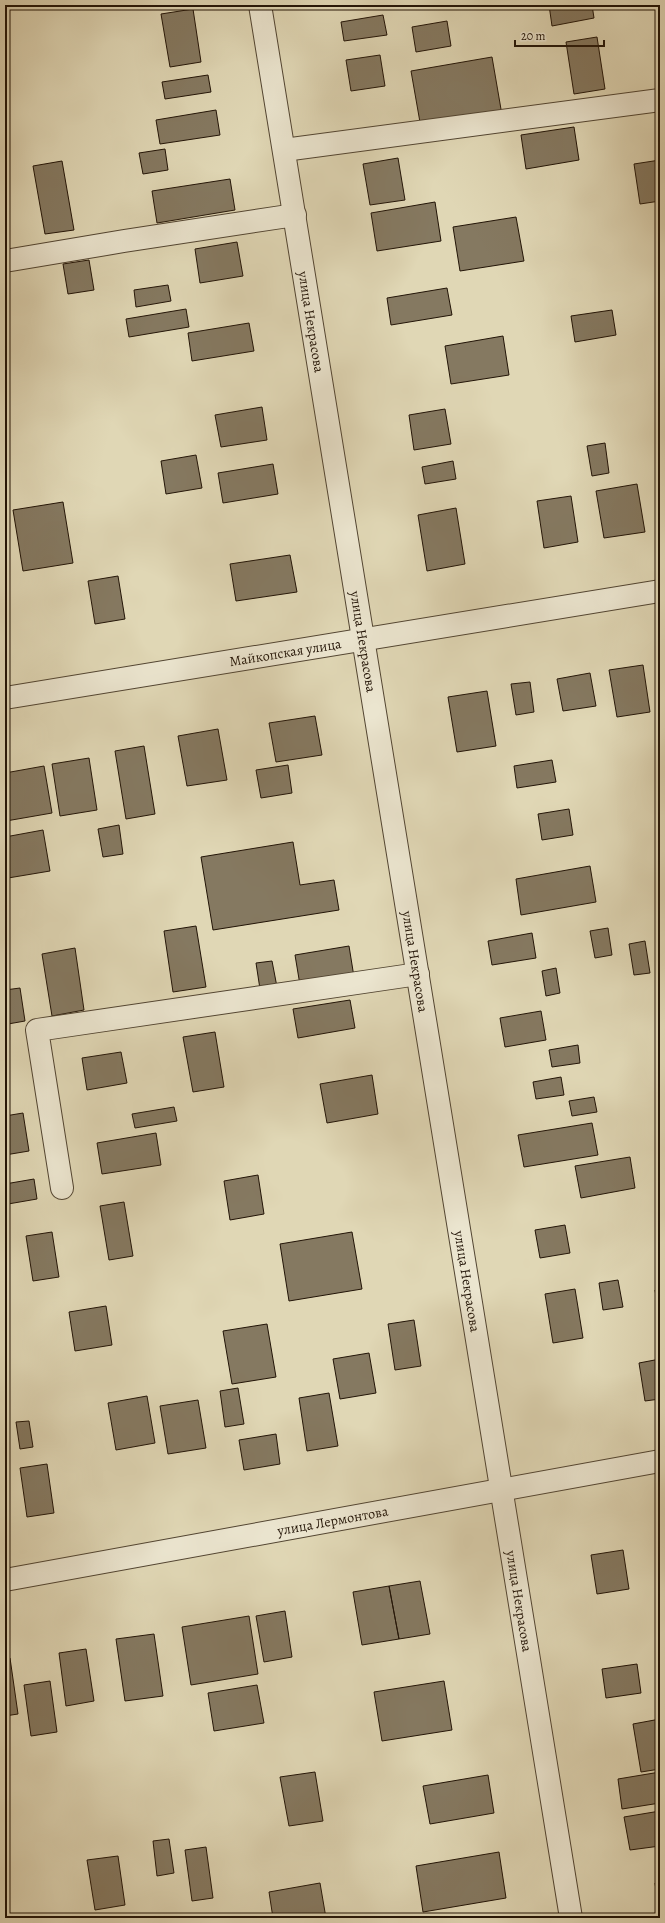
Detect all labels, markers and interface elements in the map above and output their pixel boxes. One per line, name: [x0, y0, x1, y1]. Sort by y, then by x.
scale bar: [515, 22, 604, 48]
text: 20 m: [521, 28, 545, 44]
street label: улица Некрасова: [294, 269, 329, 374]
street label: улица Некрасова: [346, 589, 381, 694]
street label: Майкопская улица: [228, 634, 343, 671]
street label: улица Некрасова: [398, 908, 433, 1014]
street label: улица Некрасова: [450, 1228, 485, 1334]
street label: улица Лермонтова: [275, 1501, 390, 1540]
street label: улица Некрасова: [502, 1548, 537, 1654]

